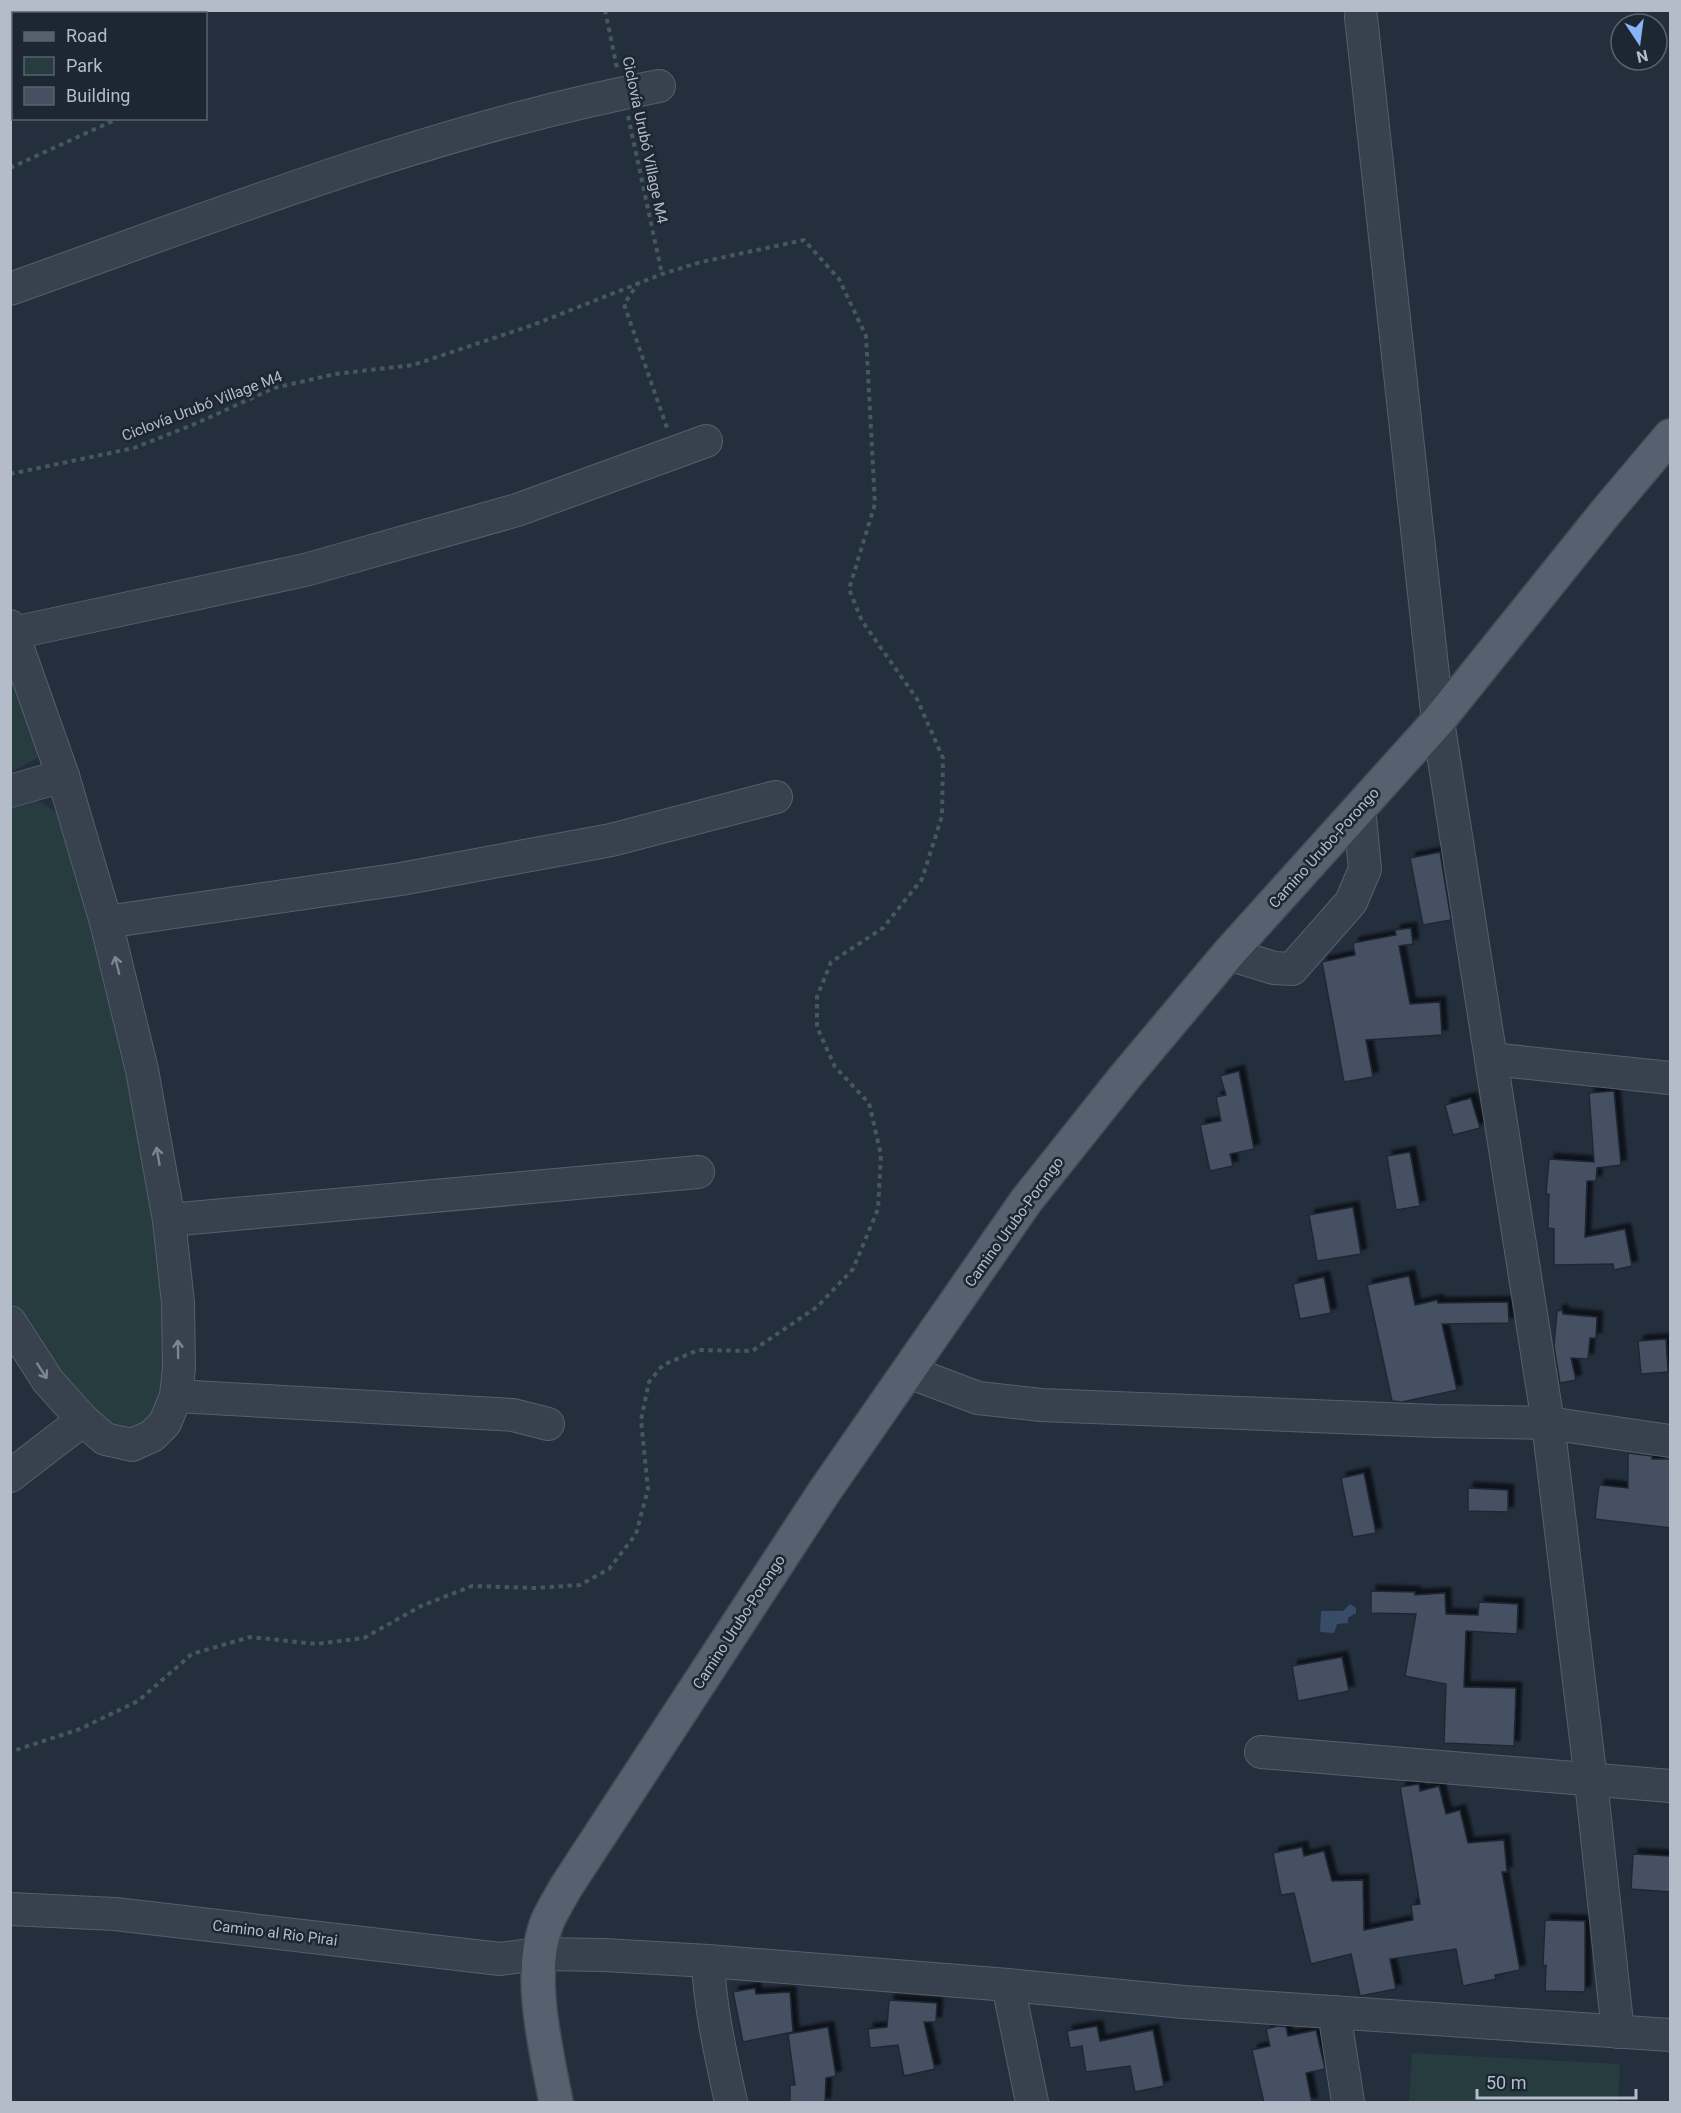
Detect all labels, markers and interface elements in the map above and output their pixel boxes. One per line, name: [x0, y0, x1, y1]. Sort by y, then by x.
legend: [12, 12, 207, 120]
north arrow: [1609, 12, 1669, 72]
text: Road: [66, 25, 107, 46]
text: N: [1635, 46, 1650, 67]
text: Park: [66, 55, 103, 76]
street label: Ciclovía Urubó Village M4: [618, 55, 672, 226]
text: Building: [66, 85, 130, 106]
street label: Ciclovía Urubó Village M4: [119, 367, 285, 445]
street label: Camino Urubo-Porongo: [1265, 784, 1383, 912]
one-way arrow: [110, 956, 122, 975]
one-way arrow: [152, 1146, 163, 1166]
street label: Camino Urubo-Porongo: [961, 1154, 1067, 1290]
one-way arrow: [173, 1340, 184, 1360]
one-way arrow: [36, 1363, 48, 1379]
street label: Camino Urubo-Porongo: [689, 1552, 789, 1692]
street label: Camino al Rio Pirai: [212, 1916, 338, 1950]
scale bar: [1477, 2062, 1636, 2100]
text: 50 m: [1486, 2072, 1526, 2093]

